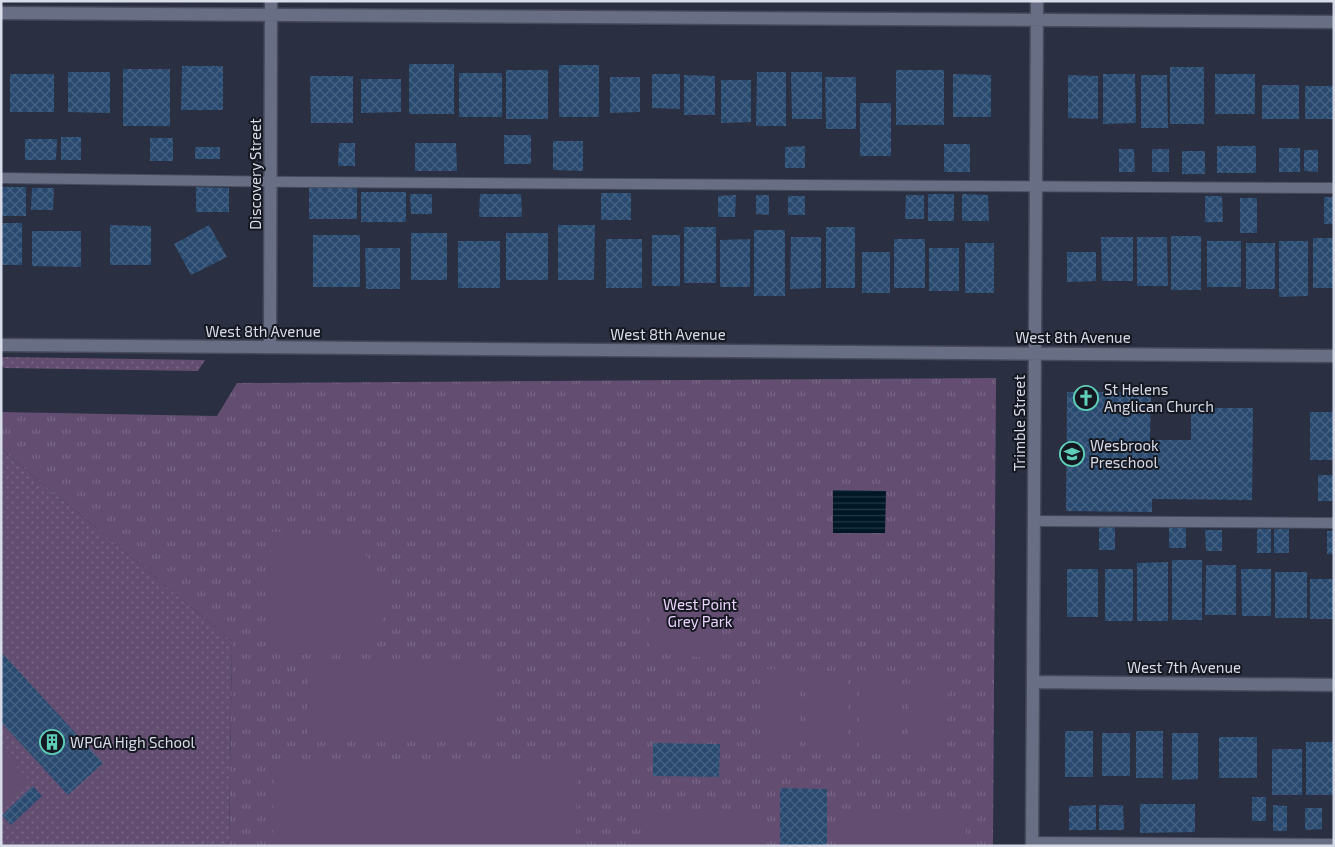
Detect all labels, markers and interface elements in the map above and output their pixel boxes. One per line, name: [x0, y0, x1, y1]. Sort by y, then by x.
street label: Discovery Street: [246, 118, 264, 230]
street label: West 8th Avenue: [205, 322, 321, 340]
street label: West 8th Avenue: [610, 325, 726, 343]
street label: West 8th Avenue: [1015, 328, 1131, 346]
street label: Trimble Street: [1010, 375, 1028, 471]
place label: St Helens Anglican Church: [1104, 380, 1214, 415]
church icon: St Helens Anglican Church: [1073, 385, 1099, 411]
place label: Wesbrook Preschool: [1090, 436, 1159, 471]
school or university icon: Wesbrook Preschool: [1059, 441, 1085, 467]
park label: West Point Grey Park: [663, 595, 737, 630]
street label: West 7th Avenue: [1127, 658, 1241, 676]
building icon: WPGA High School: [39, 729, 65, 755]
place label: WPGA High School: [70, 733, 195, 751]

